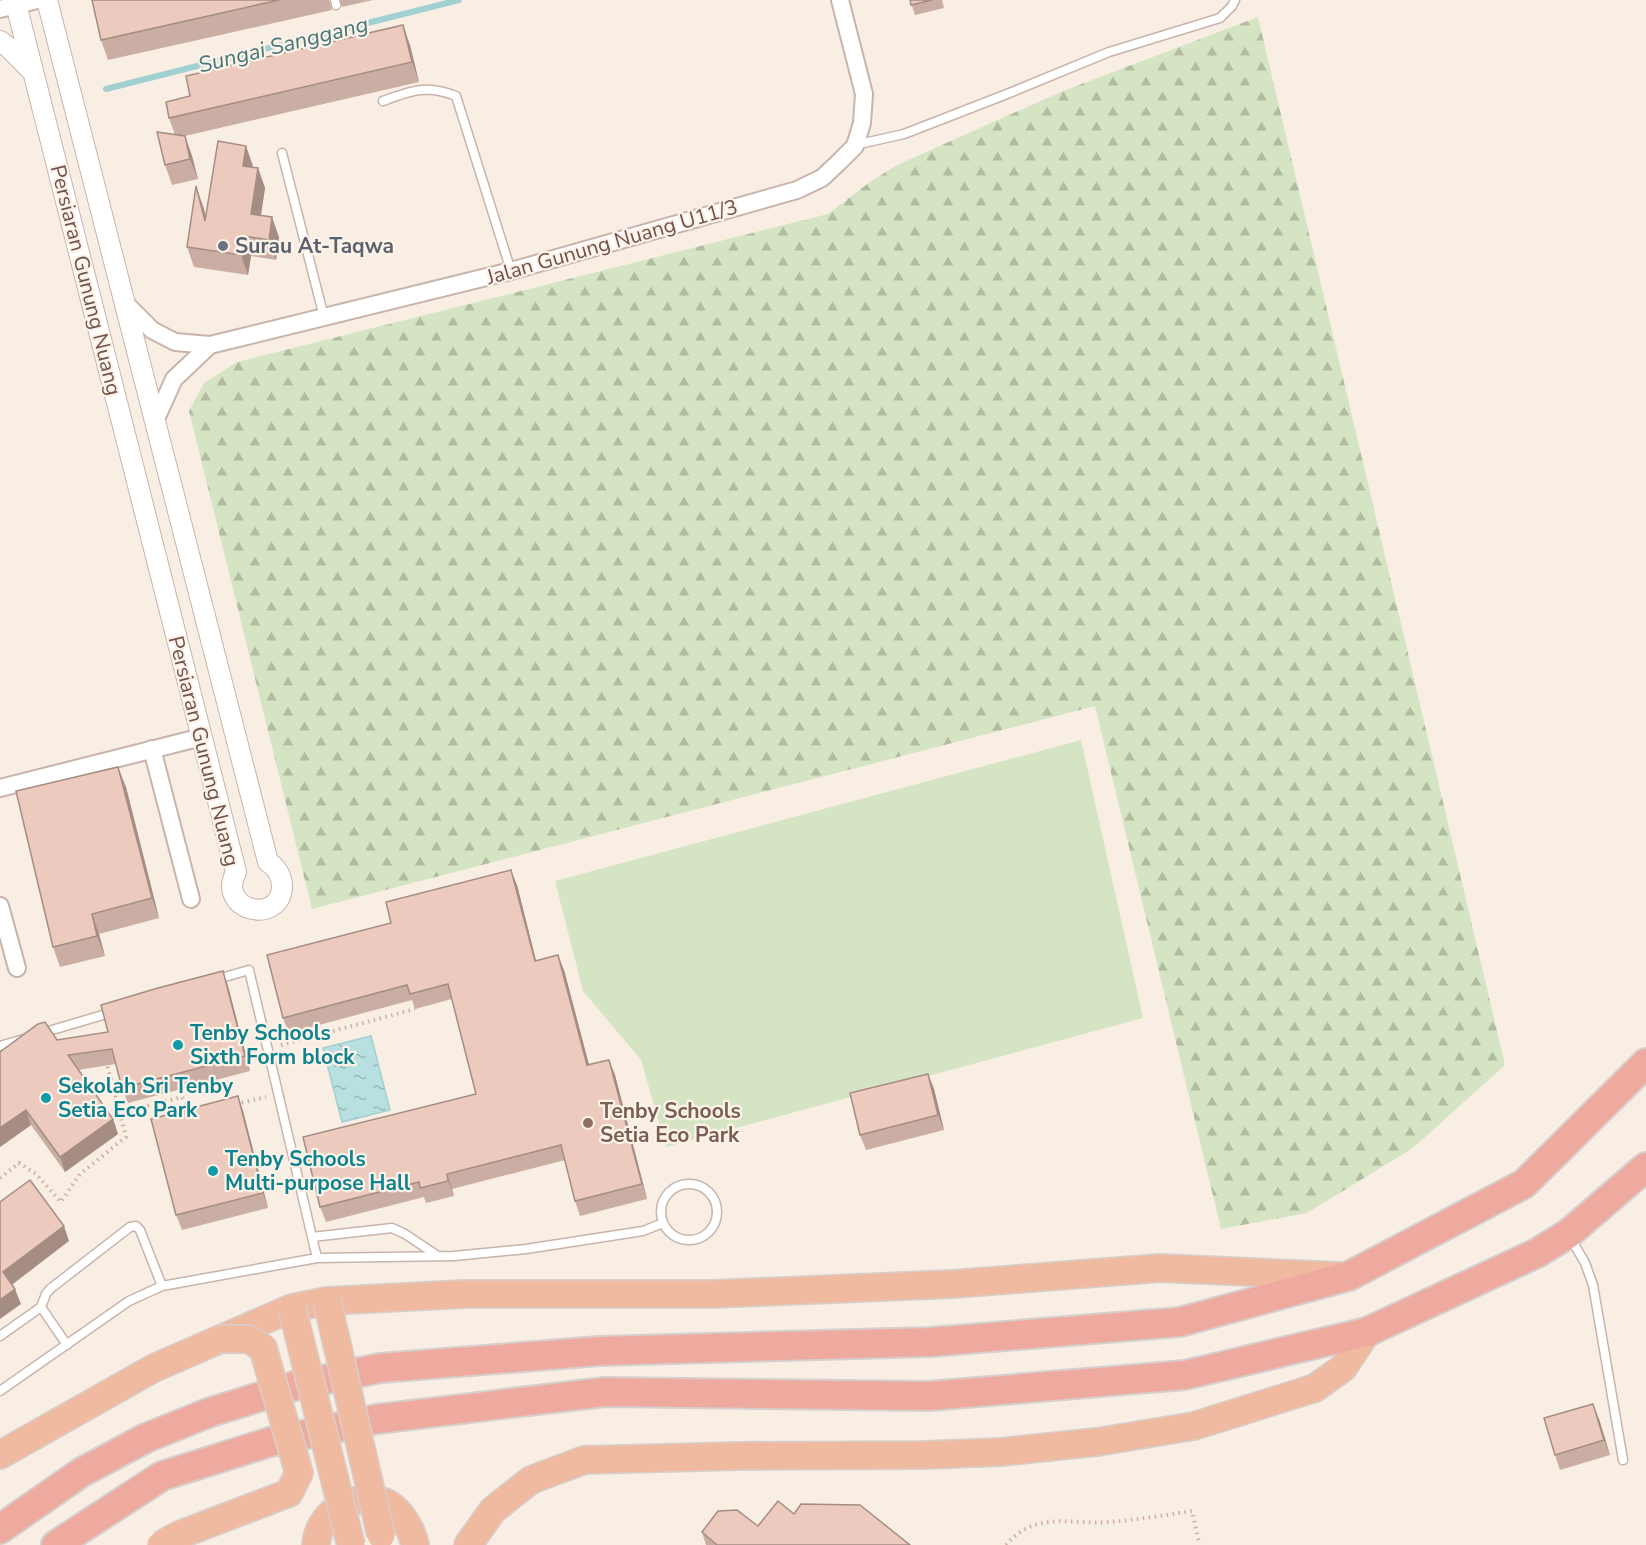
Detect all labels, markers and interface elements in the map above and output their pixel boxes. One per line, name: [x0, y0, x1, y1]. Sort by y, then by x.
water label: Sungai Sanggang: [195, 9, 371, 81]
street label: Persiaran Gunung Nuang: [44, 162, 128, 398]
street label: Jalan Gunung Nuang U11/3: [482, 193, 741, 292]
place label: Surau At-Taqwa: [235, 232, 394, 260]
marker: Surau At-Taqwa: [216, 239, 230, 253]
street label: Persiaran Gunung Nuang: [162, 633, 246, 869]
place label: Tenby Schools Sixth Form block: [190, 1019, 355, 1071]
marker: Tenby Schools Sixth Form block: [171, 1038, 185, 1052]
place label: Sekolah Sri Tenby Setia Eco Park: [58, 1072, 234, 1124]
marker: Sekolah Sri Tenby Setia Eco Park: [39, 1091, 53, 1105]
place label: Tenby Schools Setia Eco Park: [600, 1097, 741, 1149]
marker: Tenby Schools Setia Eco Park: [581, 1116, 595, 1130]
place label: Tenby Schools Multi-purpose Hall: [225, 1145, 411, 1197]
marker: Tenby Schools Multi-purpose Hall: [206, 1164, 220, 1178]

